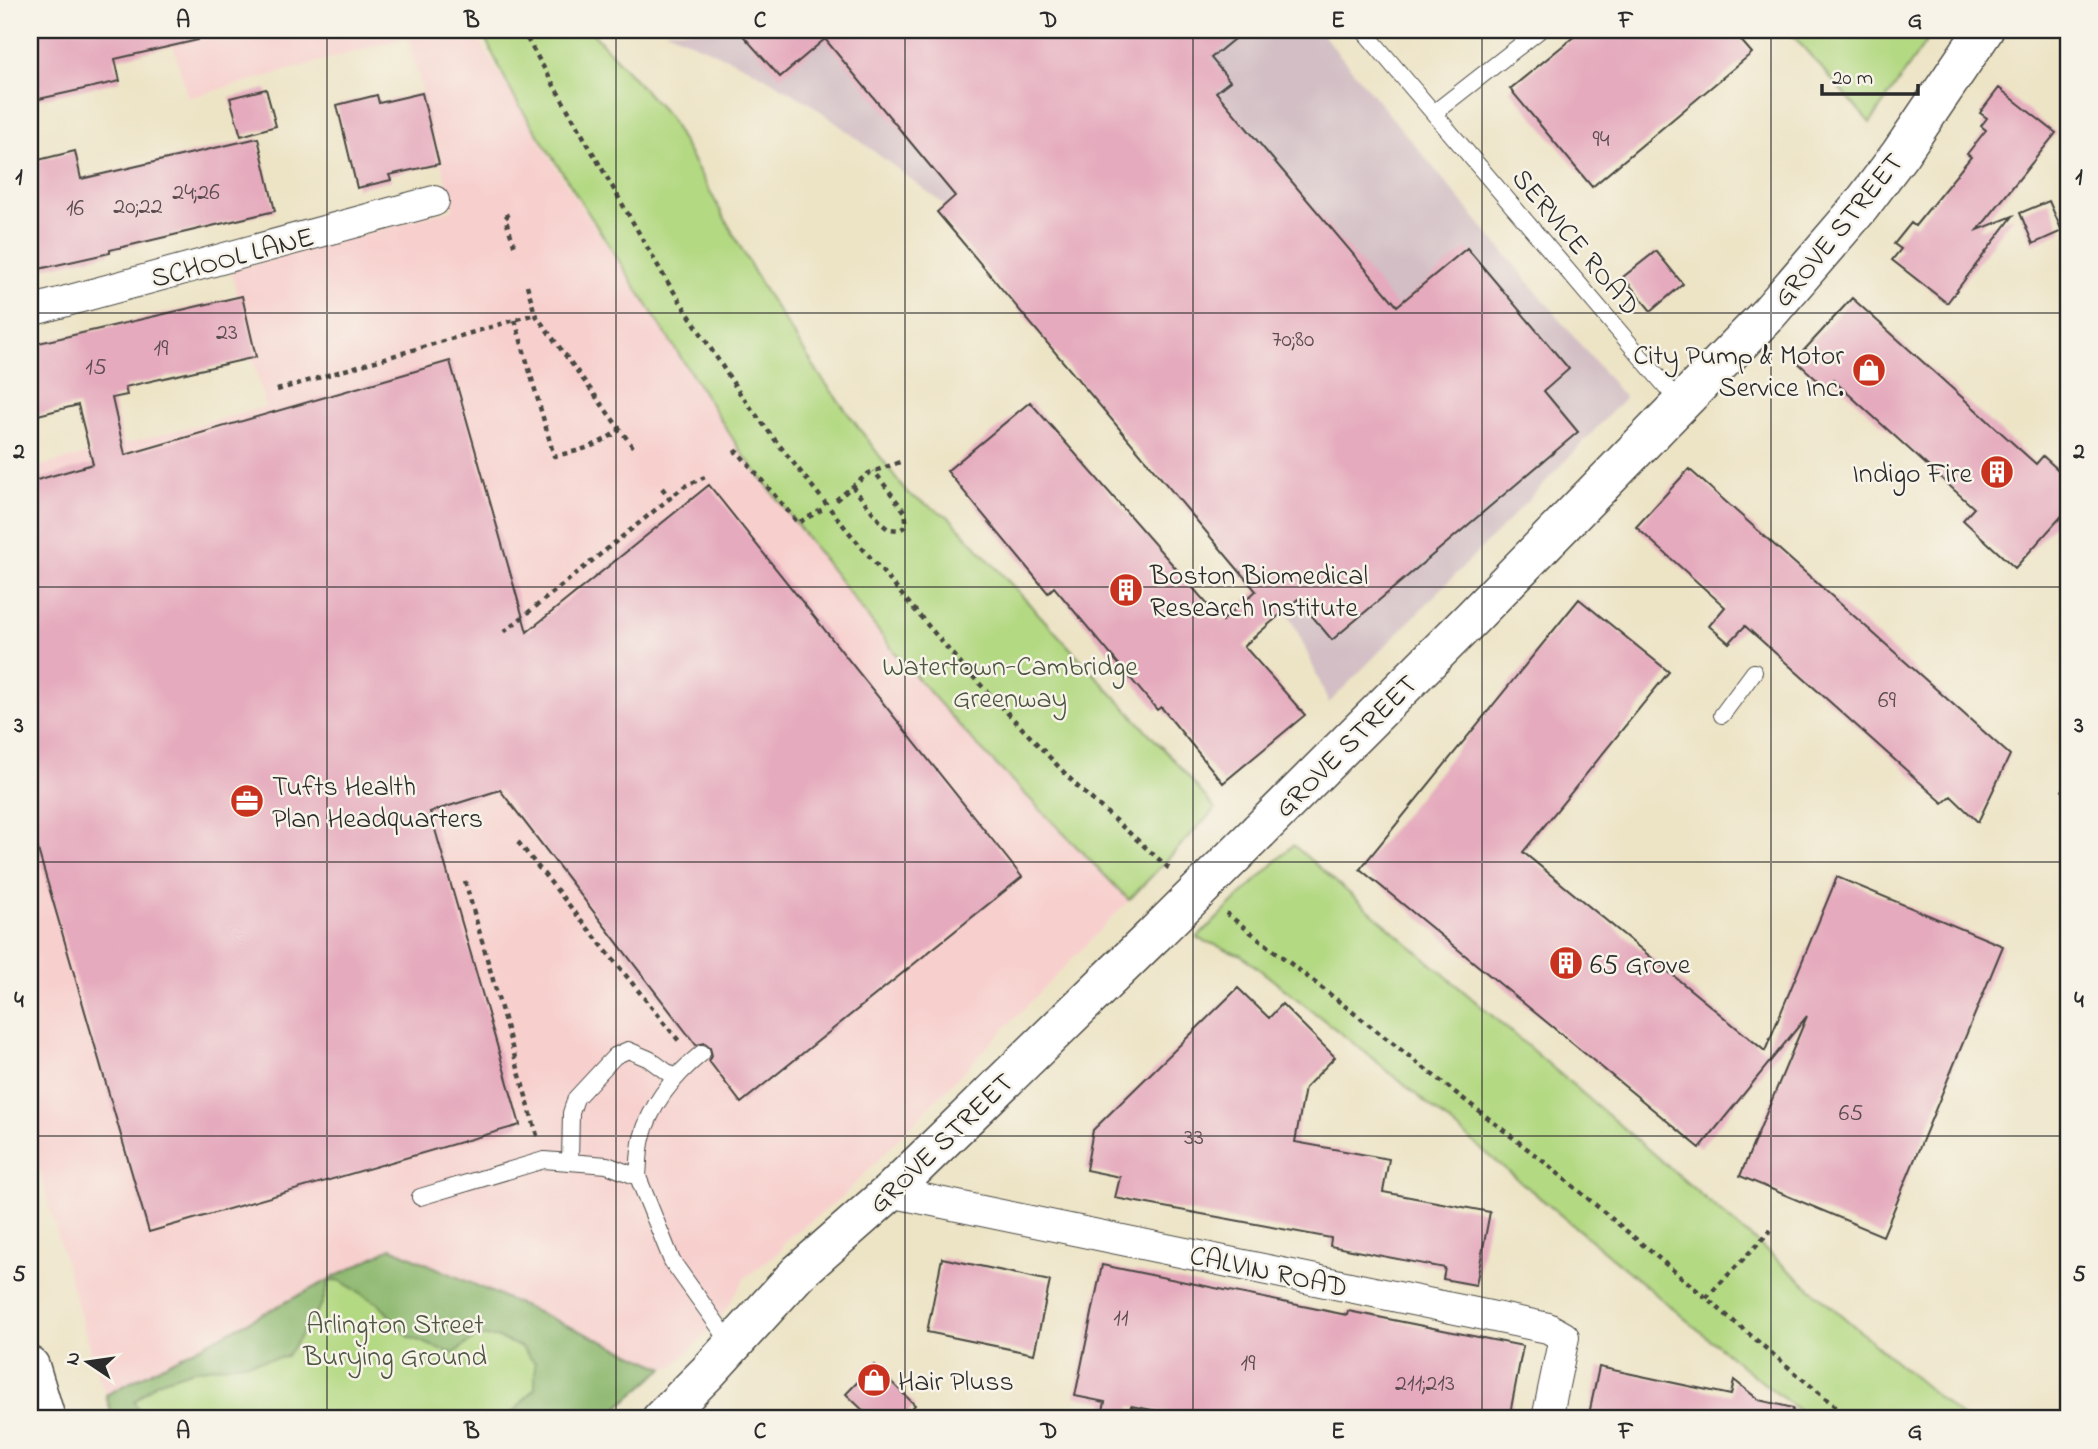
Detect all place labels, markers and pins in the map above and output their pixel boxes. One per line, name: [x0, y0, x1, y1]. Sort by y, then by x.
place label: City Pump & Motor Service Inc.: [1633, 337, 1844, 410]
shop icon: City Pump & Motor Service Inc.: [1850, 351, 1888, 389]
building icon: Indigo Fire: [1978, 453, 2016, 491]
place label: Indigo Fire: [1852, 455, 1972, 496]
place label: Boston Biomedical Research Institute: [1149, 557, 1368, 630]
building icon: Boston Biomedical Research Institute: [1107, 571, 1145, 609]
place label: Tufts Health Plan Headquarters: [272, 768, 483, 841]
office icon: Tufts Health Plan Headquarters: [228, 782, 266, 820]
building icon: 65 Grove: [1547, 944, 1585, 982]
place label: 65 Grove: [1590, 946, 1691, 987]
shop icon: Hair Pluss: [855, 1361, 893, 1399]
place label: Hair Pluss: [898, 1363, 1014, 1404]

